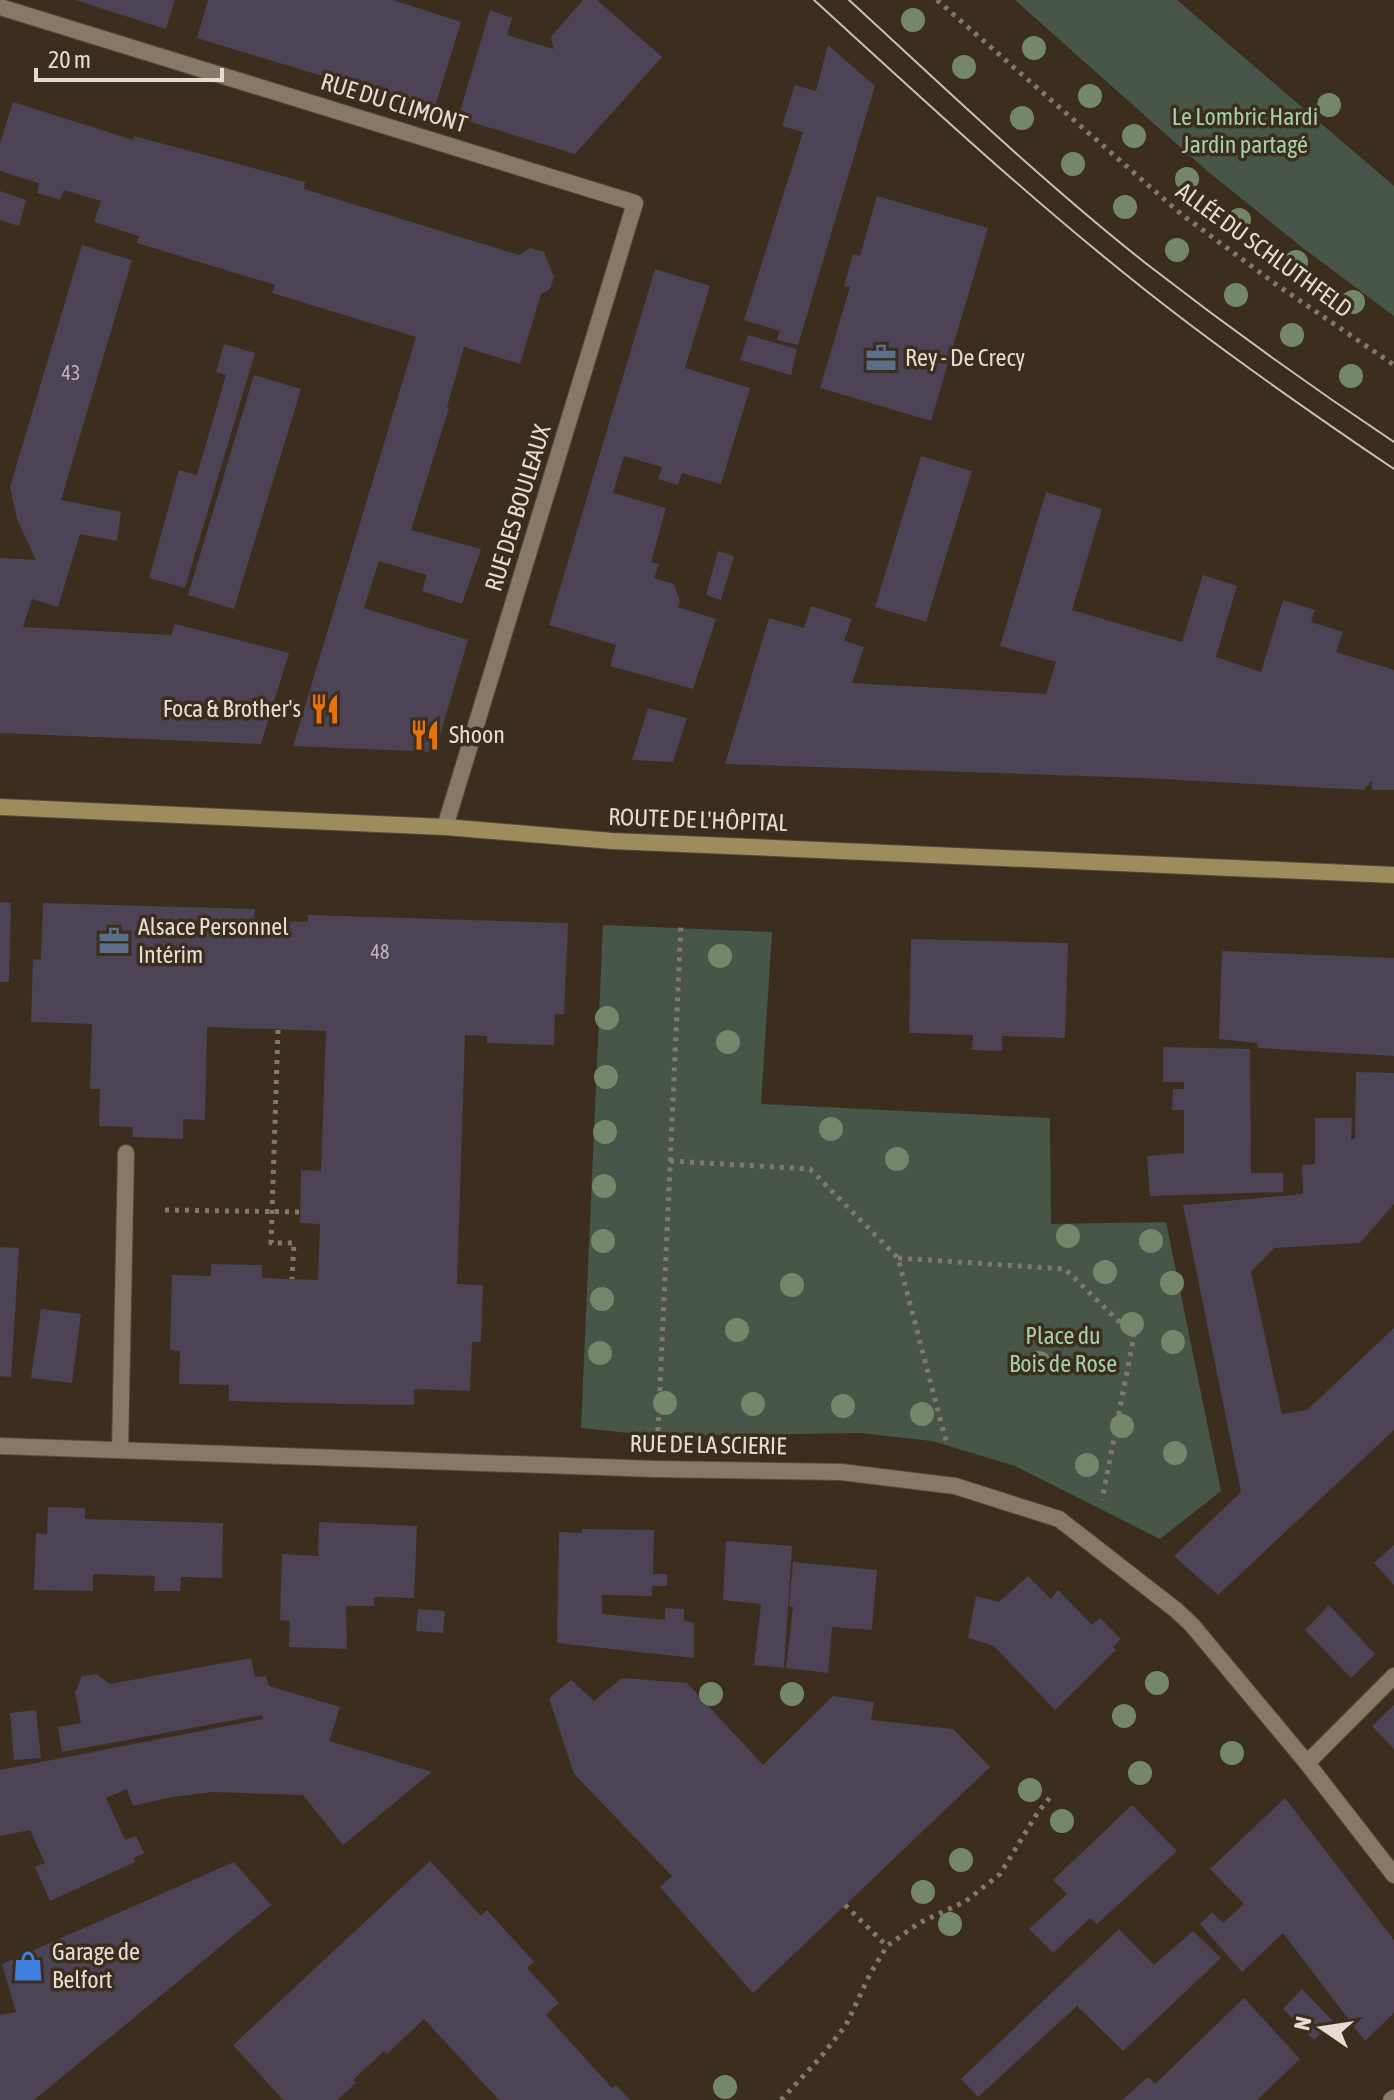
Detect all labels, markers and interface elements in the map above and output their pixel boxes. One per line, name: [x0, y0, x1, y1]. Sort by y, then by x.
scale bar: [36, 32, 222, 82]
text: 20 m: [48, 46, 91, 73]
street label: RUE DU CLIMONT: [318, 67, 471, 138]
park label: Le Lombric Hardi Jardin partagé: [1172, 103, 1318, 158]
street label: ALLÉE DU SCHLUTHFELD: [1171, 177, 1357, 322]
office icon: Rey - De Crecy: [864, 341, 898, 375]
place label: Rey - De Crecy: [905, 344, 1025, 371]
house number: 43: [62, 361, 80, 384]
street label: RUE DES BOULEAUX: [479, 421, 556, 594]
restaurant icon: Foca & Brother's: [308, 692, 342, 726]
place label: Foca & Brother's: [163, 695, 301, 722]
restaurant icon: Shoon: [408, 718, 442, 752]
place label: Shoon: [449, 721, 505, 748]
street label: ROUTE DE L'HÔPITAL: [608, 803, 789, 836]
place label: Alsace Personnel Intérim: [138, 913, 289, 968]
office icon: Alsace Personnel Intérim: [97, 924, 131, 958]
house number: 48: [371, 940, 389, 963]
park label: Place du Bois de Rose: [1009, 1322, 1117, 1377]
street label: RUE DE LA SCIERIE: [630, 1430, 786, 1459]
place label: Garage de Belfort: [52, 1938, 140, 1993]
shop icon: Garage de Belfort: [11, 1949, 45, 1983]
north arrow: [1282, 1988, 1362, 2068]
text: N: [1288, 2014, 1317, 2033]

